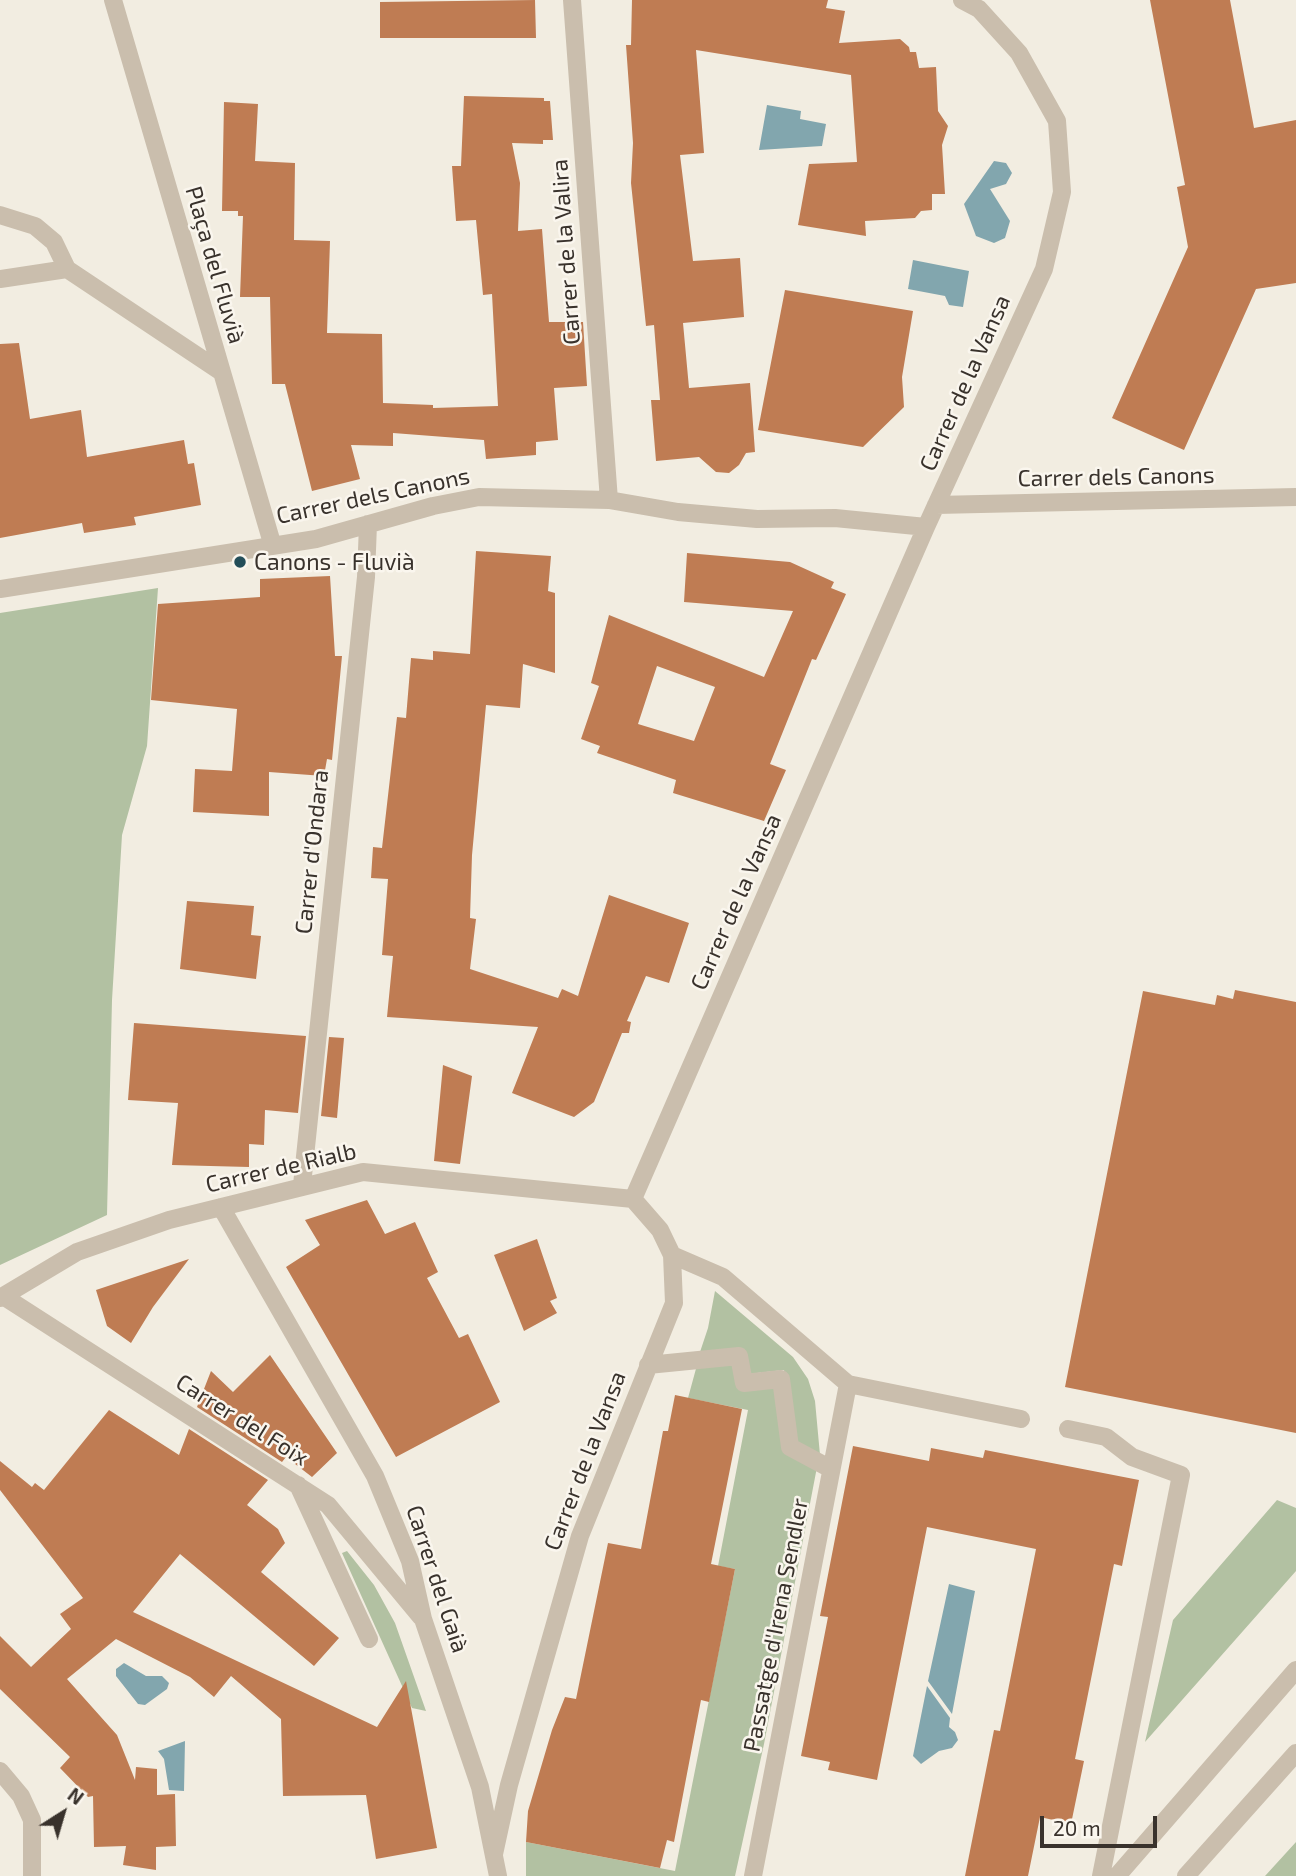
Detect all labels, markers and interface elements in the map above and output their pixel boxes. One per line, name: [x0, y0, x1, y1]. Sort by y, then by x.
street label: Carrer de la Valira: [546, 158, 586, 346]
street label: Plaça del Fluvià: [179, 183, 251, 347]
street label: Carrer de la Vansa: [914, 291, 1016, 475]
street label: Carrer dels Canons: [1017, 461, 1215, 493]
street label: Carrer dels Canons: [274, 462, 472, 530]
place label: Canons - Fluvià: [254, 548, 415, 576]
marker: Canons - Fluvià: [232, 554, 248, 570]
street label: Carrer d'Ondara: [290, 769, 334, 935]
street label: Carrer de la Vansa: [685, 810, 787, 994]
street label: Carrer de Rialb: [203, 1137, 359, 1199]
street label: Carrer del Foix: [171, 1368, 313, 1472]
street label: Carrer de la Vansa: [538, 1368, 632, 1554]
street label: Passatge d'Irena Sendler: [738, 1496, 814, 1754]
street label: Carrer del Gaià: [400, 1502, 474, 1656]
north arrow: [28, 1778, 98, 1848]
text: N: [64, 1783, 88, 1809]
scale bar: [1044, 1802, 1161, 1846]
text: 20 m: [1053, 1815, 1101, 1840]

